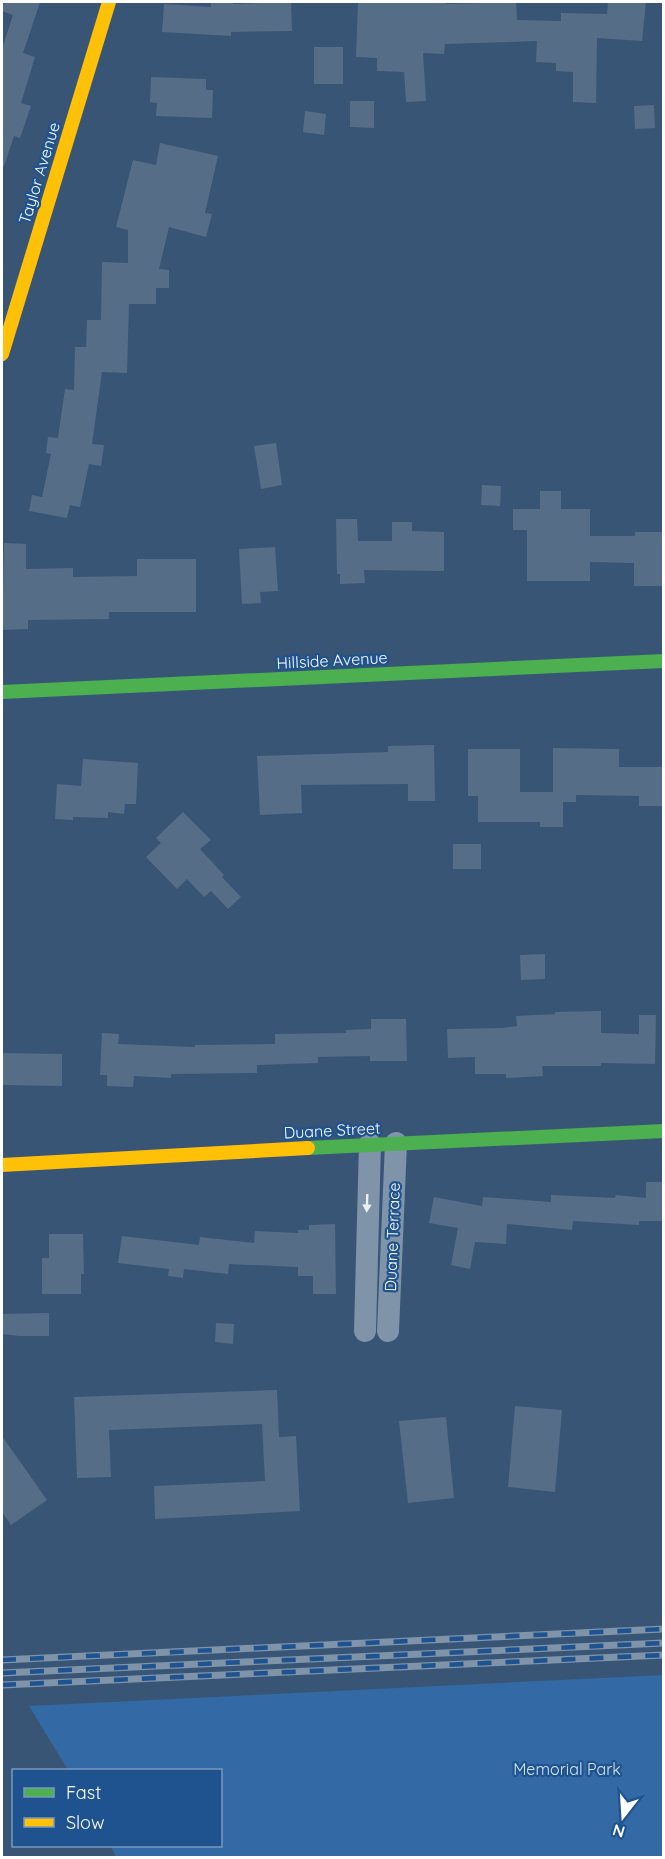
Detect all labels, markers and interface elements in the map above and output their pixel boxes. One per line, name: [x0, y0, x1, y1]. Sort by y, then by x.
street label: Taylor Avenue: [14, 120, 64, 226]
street label: Hillside Avenue: [276, 647, 388, 673]
street label: Duane Street: [283, 1117, 381, 1143]
street label: Duane Terrace: [380, 1182, 404, 1292]
one-way arrow: [363, 1193, 372, 1212]
park label: Memorial Park: [513, 1759, 621, 1779]
legend: [12, 1769, 222, 1847]
text: Fast: [66, 1781, 101, 1804]
north arrow: [593, 1787, 653, 1847]
text: Slow: [66, 1811, 104, 1834]
text: N: [610, 1820, 627, 1843]

